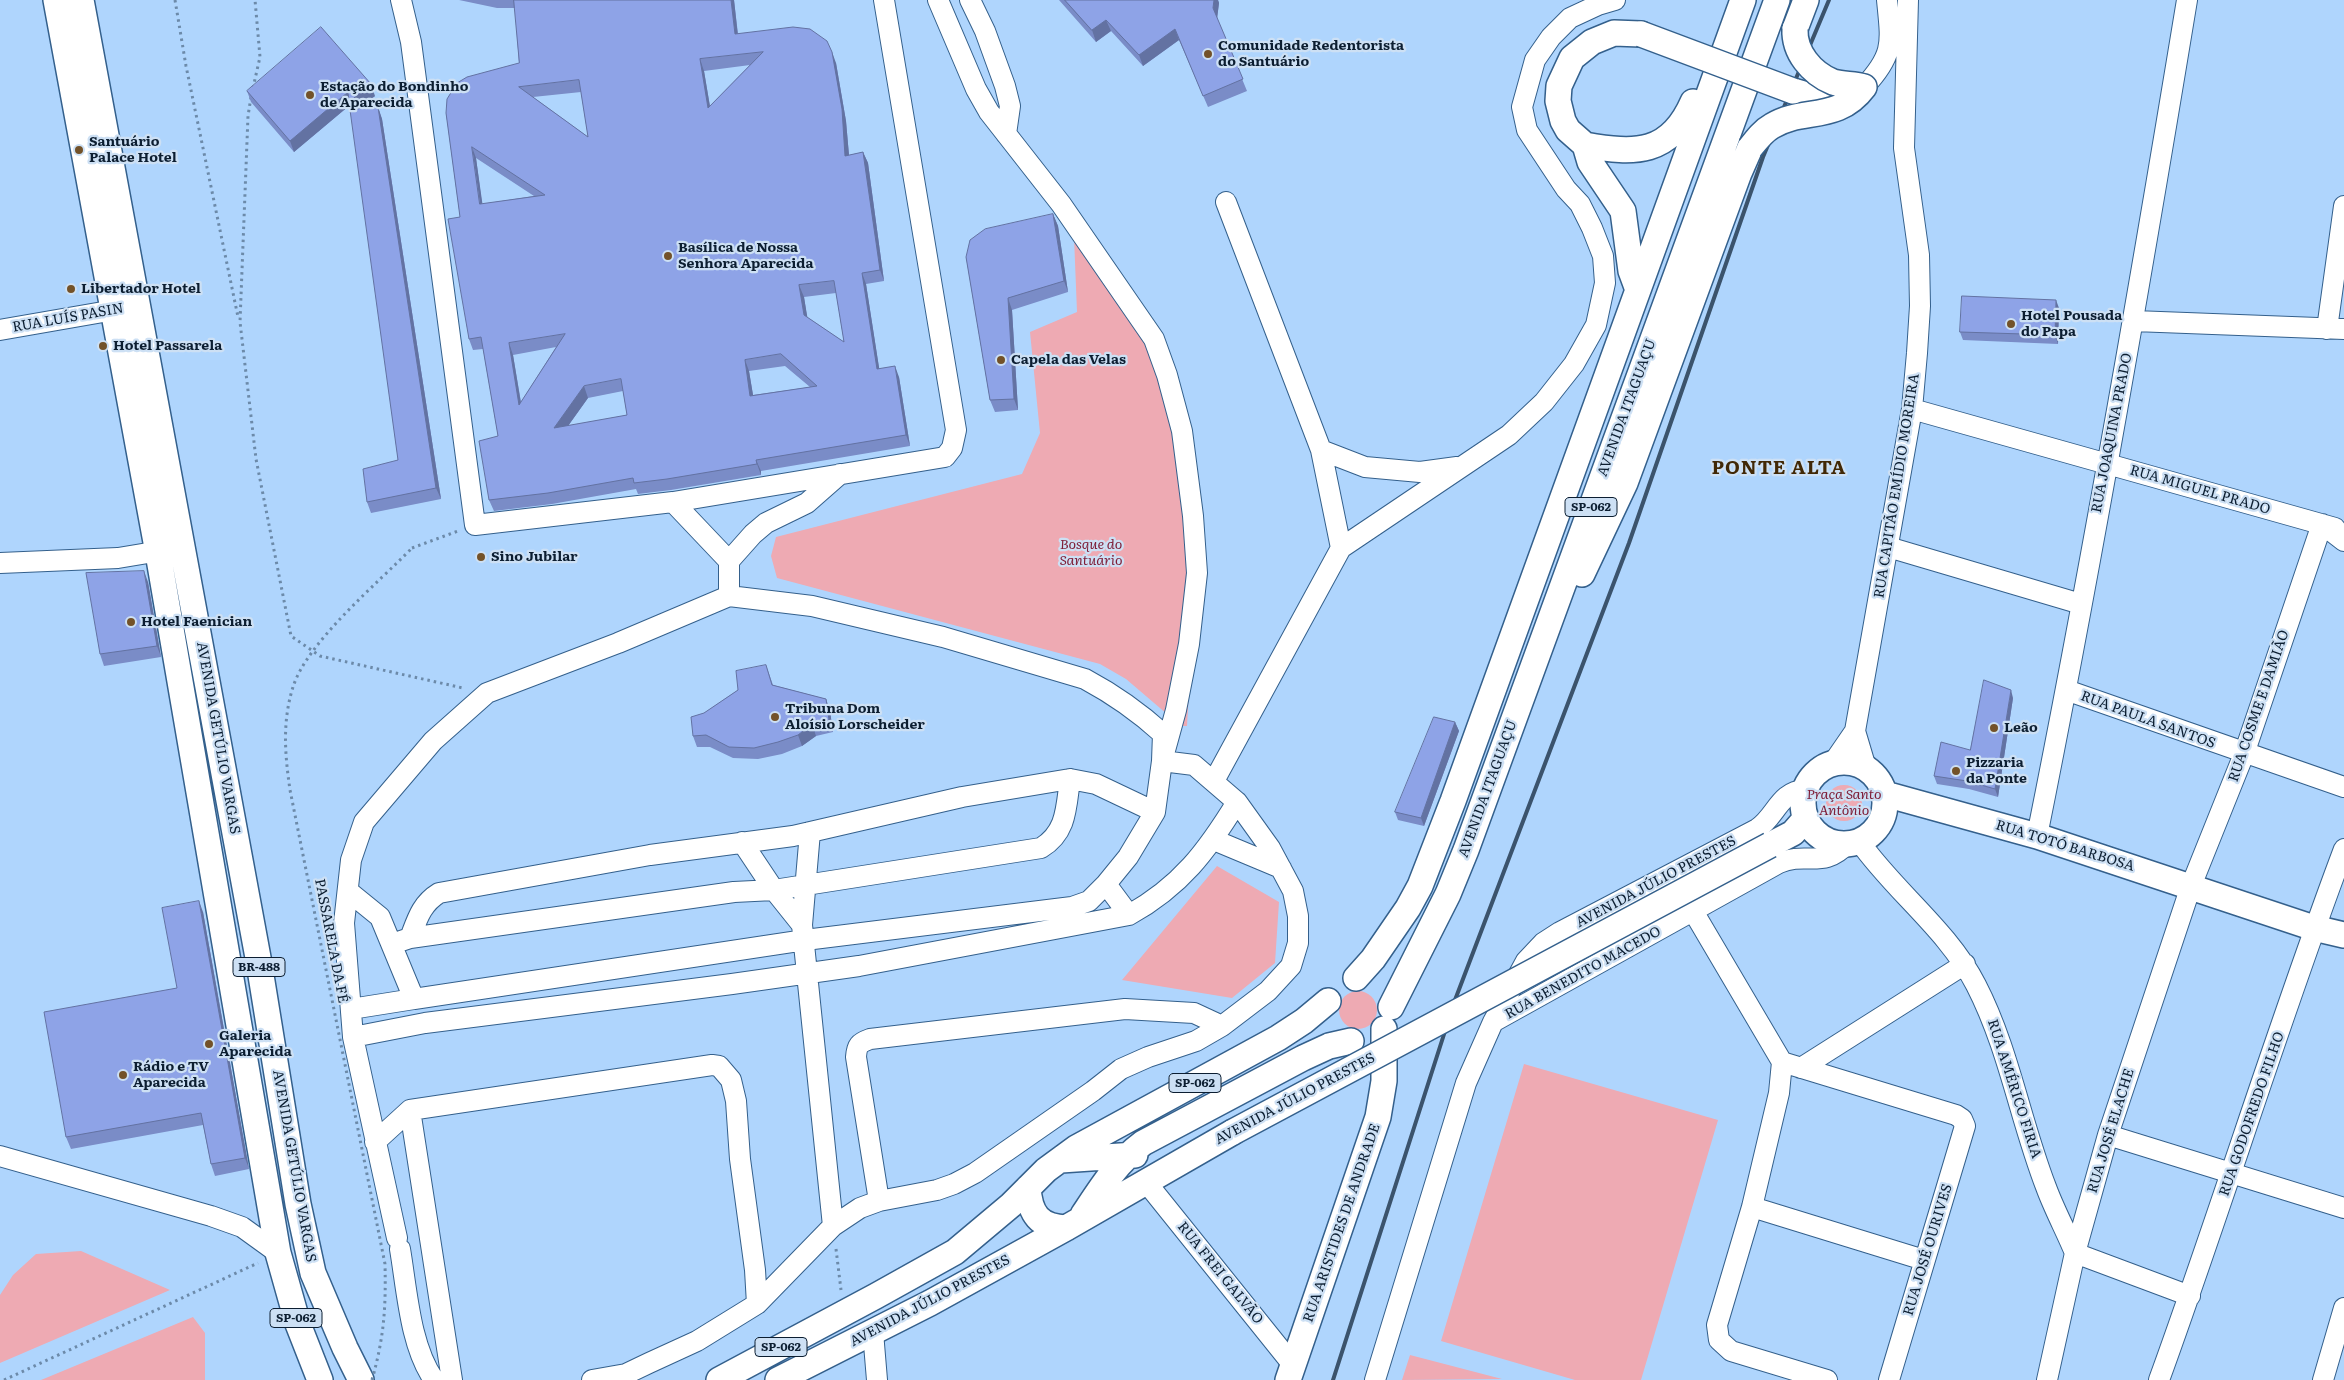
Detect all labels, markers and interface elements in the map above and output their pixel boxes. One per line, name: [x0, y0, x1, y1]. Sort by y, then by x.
place label: Comunidade Redentorista do Santuário: [1218, 38, 1404, 70]
marker: Comunidade Redentorista do Santuário: [1202, 48, 1214, 60]
place label: Estação do Bondinho de Aparecida: [320, 79, 468, 111]
marker: Estação do Bondinho de Aparecida: [304, 89, 316, 101]
place label: Santuário Palace Hotel: [89, 134, 177, 166]
marker: Santuário Palace Hotel: [73, 144, 85, 156]
place label: Basílica de Nossa Senhora Aparecida: [678, 240, 814, 272]
marker: Basílica de Nossa Senhora Aparecida: [662, 250, 674, 262]
place label: Libertador Hotel: [81, 281, 201, 297]
marker: Libertador Hotel: [65, 283, 77, 295]
street label: RUA LUÍS PASIN: [11, 300, 125, 336]
place label: Hotel Pousada do Papa: [2021, 308, 2122, 341]
marker: Hotel Pousada do Papa: [2005, 318, 2017, 330]
street label: AVENIDA ITAGUAÇU: [1594, 337, 1660, 479]
place label: Hotel Passarela: [113, 338, 222, 354]
marker: Hotel Passarela: [97, 340, 109, 352]
place label: Capela das Velas: [1011, 352, 1126, 368]
street label: RUA JOAQUINA PRADO: [2088, 352, 2136, 514]
marker: Capela das Velas: [995, 354, 1007, 366]
street label: RUA CAPITÃO EMÍDIO MOREIRA: [1871, 372, 1923, 600]
district label: PONTE ALTA: [1710, 457, 1848, 479]
street label: RUA MIGUEL PRADO: [2128, 462, 2272, 518]
road number: SP-062: [1565, 498, 1617, 516]
park label: Bosque do Santuário: [1060, 537, 1122, 570]
place label: Sino Jubilar: [491, 549, 578, 565]
marker: Sino Jubilar: [475, 551, 487, 563]
place label: Hotel Faenician: [141, 614, 252, 630]
marker: Hotel Faenician: [125, 616, 137, 628]
street label: RUA COSME E DAMIÃO: [2225, 628, 2293, 784]
street label: AVENIDA GETÚLIO VARGAS: [193, 641, 243, 835]
street label: RUA PAULA SANTOS: [2078, 688, 2218, 752]
place label: Tribuna Dom Aloísio Lorscheider: [785, 701, 925, 734]
marker: Tribuna Dom Aloísio Lorscheider: [769, 711, 781, 723]
street label: AVENIDA ITAGUAÇU: [1455, 718, 1521, 860]
place label: Leão: [2004, 720, 2038, 736]
marker: Leão: [1988, 722, 2000, 734]
place label: Pizzaria da Ponte: [1966, 755, 2027, 788]
marker: Pizzaria da Ponte: [1950, 765, 1962, 777]
park label: Praça Santo Antônio: [1806, 787, 1882, 820]
street label: RUA TOTÓ BARBOSA: [1993, 817, 2137, 875]
street label: AVENIDA JÚLIO PRESTES: [1573, 833, 1739, 931]
street label: PASSARELA DA FÉ: [311, 877, 351, 1005]
street label: RUA BENEDITO MACEDO: [1502, 923, 1664, 1023]
road number: BR-488: [233, 958, 285, 976]
street label: RUA AMÉRICO FIRIA: [1984, 1017, 2044, 1161]
place label: Galeria Aparecida: [219, 1028, 292, 1060]
street label: RUA GODOFREDO FILHO: [2216, 1030, 2288, 1198]
marker: Galeria Aparecida: [203, 1038, 215, 1050]
street label: AVENIDA JÚLIO PRESTES: [1212, 1050, 1378, 1148]
place label: Rádio e TV Aparecida: [133, 1059, 209, 1092]
street label: RUA JOSÉ ELACHE: [2084, 1067, 2138, 1195]
marker: Rádio e TV Aparecida: [117, 1069, 129, 1081]
street label: AVENIDA GETÚLIO VARGAS: [269, 1069, 319, 1263]
road number: SP-062: [1169, 1074, 1221, 1092]
street label: RUA ARISTIDES DE ANDRADE: [1300, 1121, 1384, 1325]
street label: RUA JOSÉ OURIVES: [1900, 1182, 1956, 1318]
street label: RUA FREI GALVÃO: [1174, 1219, 1266, 1327]
street label: AVENIDA JÚLIO PRESTES: [847, 1252, 1013, 1350]
road number: SP-062: [270, 1309, 322, 1328]
road number: SP-062: [755, 1338, 807, 1356]

